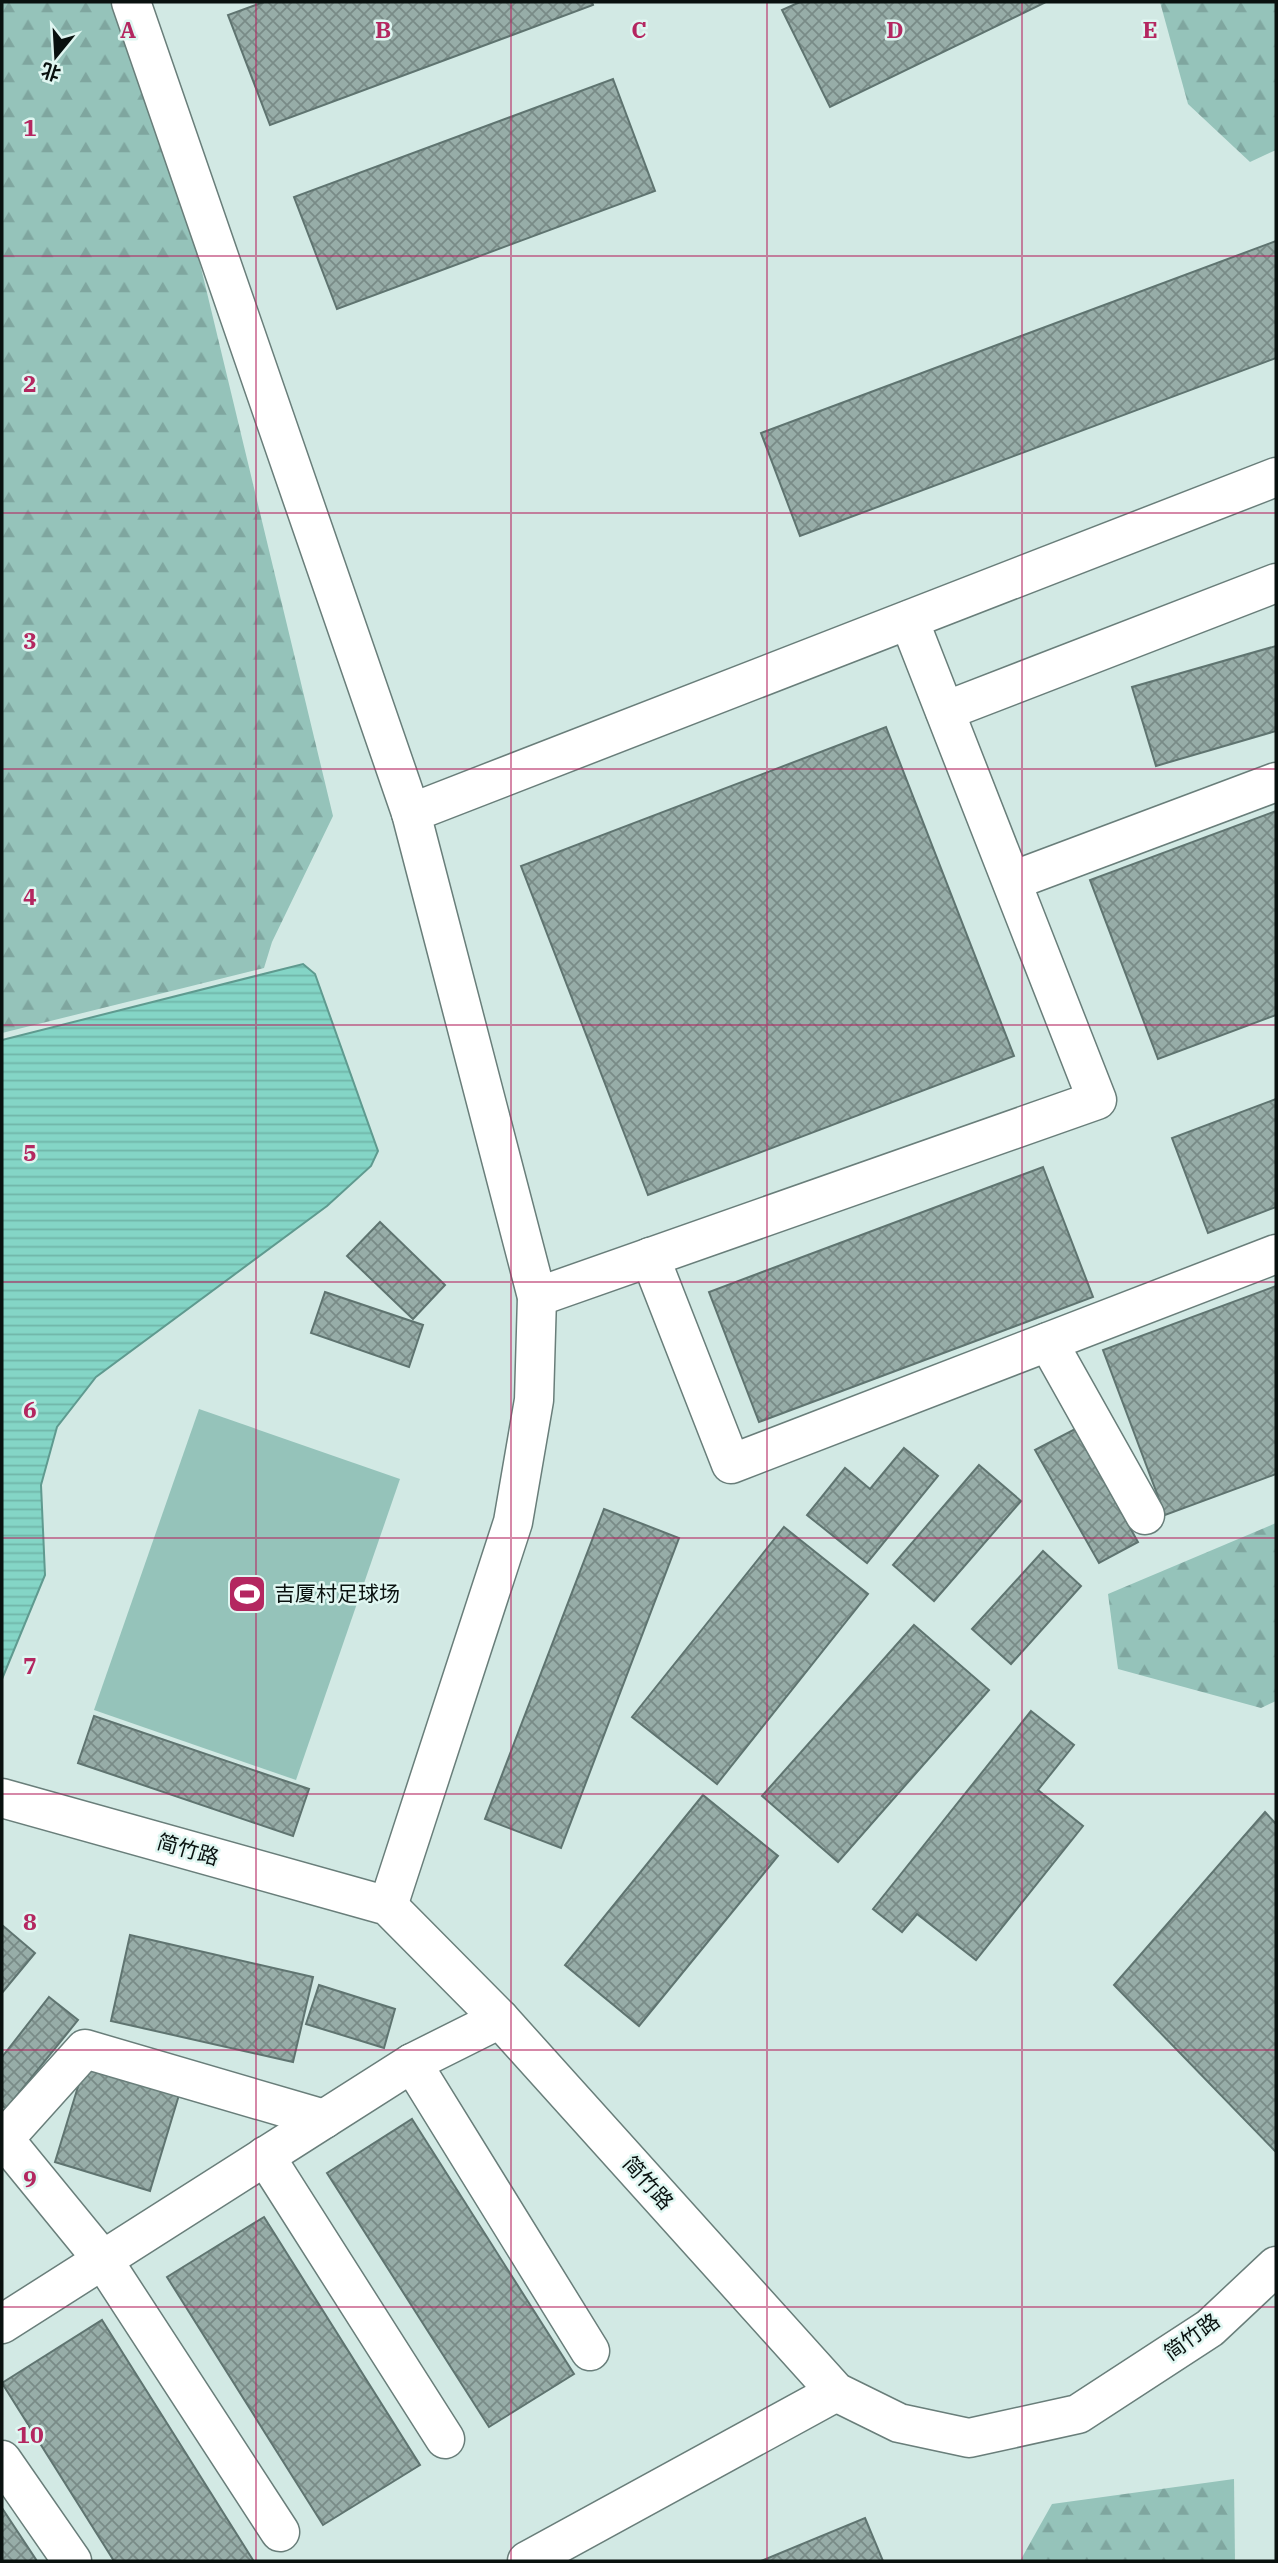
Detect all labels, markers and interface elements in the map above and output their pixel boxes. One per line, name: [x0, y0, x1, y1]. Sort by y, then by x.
text: A: [120, 14, 136, 44]
text: B: [375, 14, 391, 44]
text: C: [631, 14, 647, 44]
text: D: [886, 14, 904, 44]
text: E: [1142, 14, 1158, 44]
north arrow: [21, 21, 91, 91]
text: 北: [38, 58, 63, 87]
text: 1: [23, 112, 37, 142]
text: 2: [23, 368, 37, 398]
text: 3: [23, 625, 37, 655]
text: 4: [23, 881, 37, 911]
text: 5: [23, 1137, 37, 1167]
text: 6: [23, 1394, 37, 1424]
sports icon: 吉厦村足球场: [226, 1573, 268, 1615]
place label: 吉厦村足球场: [274, 1579, 400, 1607]
text: 7: [23, 1650, 37, 1680]
street label: 简竹路: [154, 1827, 222, 1871]
text: 8: [23, 1906, 37, 1936]
street label: 简竹路: [617, 2150, 680, 2215]
text: 9: [23, 2163, 37, 2193]
street label: 简竹路: [1158, 2306, 1225, 2366]
text: 10: [16, 2419, 44, 2449]

